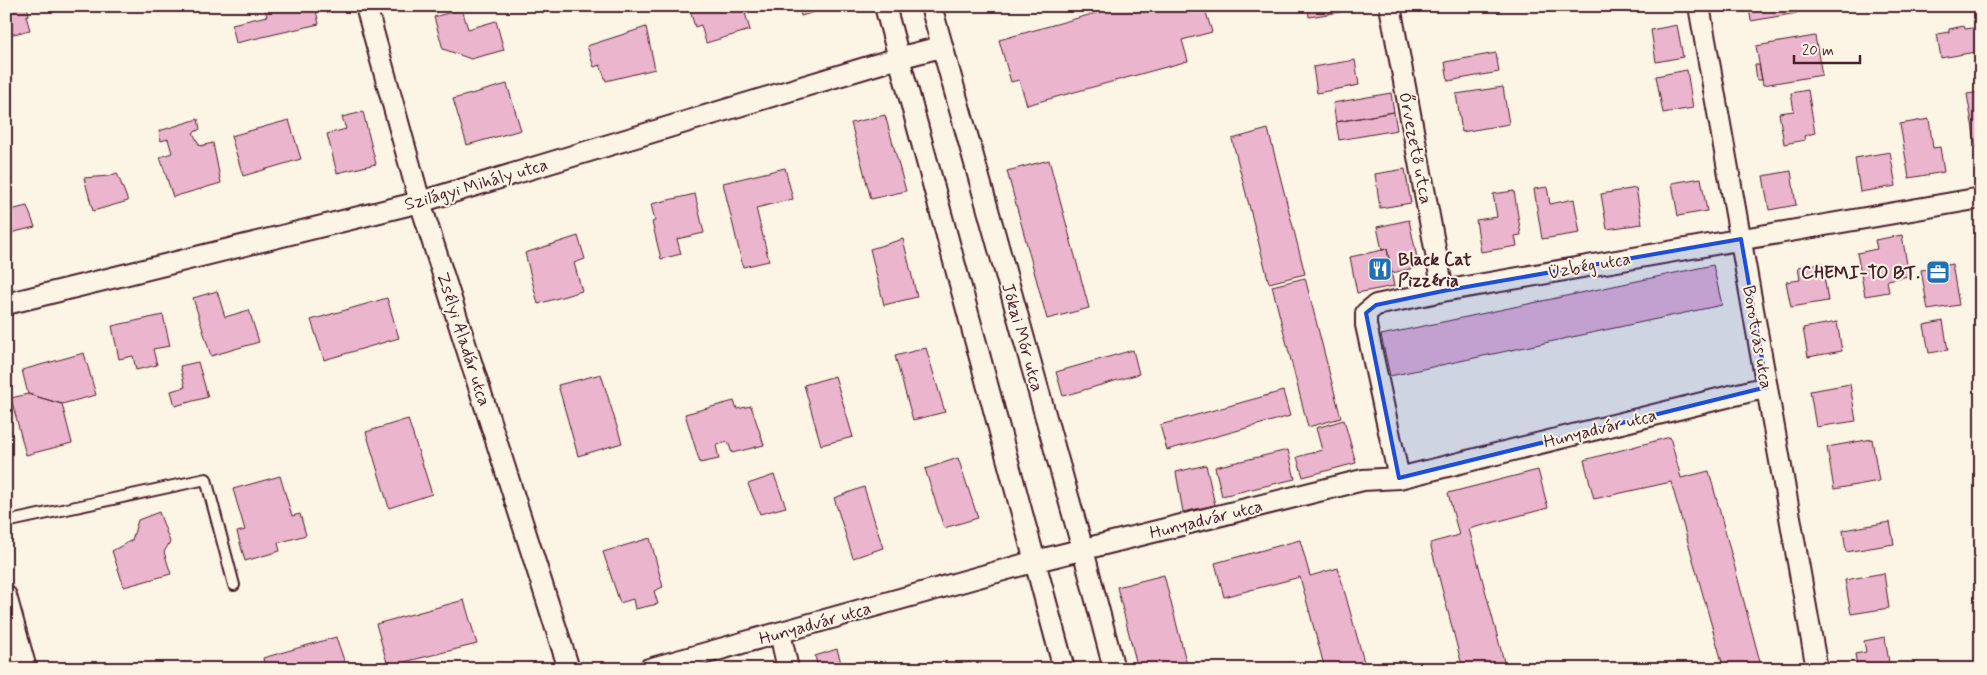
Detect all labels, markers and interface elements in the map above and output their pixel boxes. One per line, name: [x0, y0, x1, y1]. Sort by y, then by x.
scale bar: [1794, 32, 1861, 64]
text: 20 m: [1802, 41, 1834, 61]
street label: Őrvezető utca: [1392, 90, 1438, 206]
street label: Szilágyi Mihály utca: [402, 153, 551, 217]
street label: Üzbég utca: [1546, 247, 1633, 285]
place label: Black Cat Pizzéria: [1398, 248, 1472, 293]
restaurant icon: Black Cat Pizzéria: [1367, 256, 1393, 282]
office icon: CHEMI-TO BT.: [1925, 259, 1951, 285]
place label: CHEMI-TO BT.: [1801, 261, 1920, 285]
street label: Zsélyi Aladár utca: [430, 269, 496, 409]
street label: Jókai Mór utca: [995, 280, 1049, 395]
street label: Borotvás utca: [1736, 283, 1778, 391]
street label: Hunyadvár utca: [1541, 403, 1659, 455]
street label: Hunyadvár utca: [1147, 494, 1265, 546]
street label: Hunyadvár utca: [756, 596, 874, 651]

